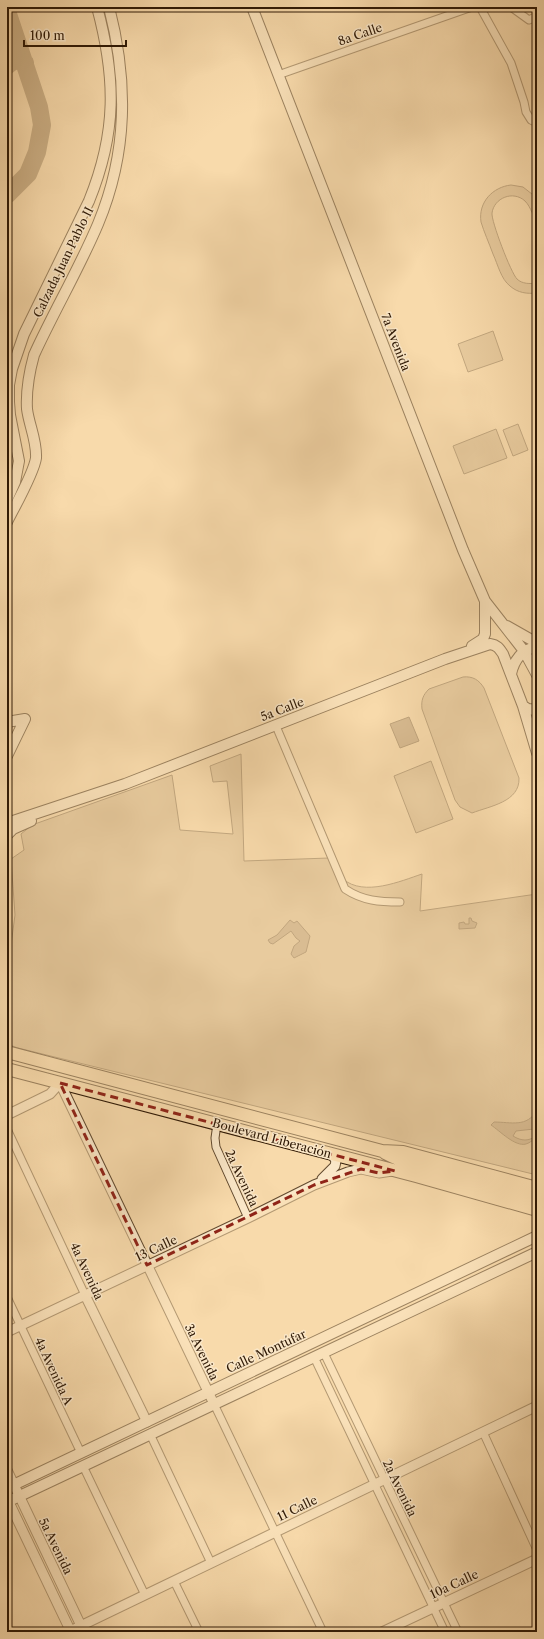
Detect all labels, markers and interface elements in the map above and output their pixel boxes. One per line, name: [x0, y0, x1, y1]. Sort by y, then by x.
street label: 8a Calle: [336, 19, 384, 49]
scale bar: [24, 22, 126, 48]
text: 100 m: [30, 28, 65, 43]
street label: Calzada Juan Pablo II: [30, 204, 96, 320]
street label: 7a Avenida: [378, 311, 414, 374]
street label: 5a Calle: [258, 694, 306, 724]
street label: Boulevard Liberación: [211, 1115, 334, 1161]
street label: 2a Avenida: [222, 1147, 262, 1210]
street label: 13 Calle: [133, 1232, 179, 1264]
street label: 4a Avenida: [67, 1240, 107, 1303]
street label: 3a Avenida: [182, 1321, 222, 1383]
street label: Calle Montúfar: [224, 1326, 308, 1376]
street label: 4a Avenida A: [32, 1335, 77, 1408]
street label: 2a Avenida: [380, 1457, 421, 1520]
street label: 11 Calle: [275, 1492, 320, 1524]
street label: 5a Avenida: [36, 1515, 76, 1577]
street label: 10a Calle: [428, 1566, 481, 1602]

